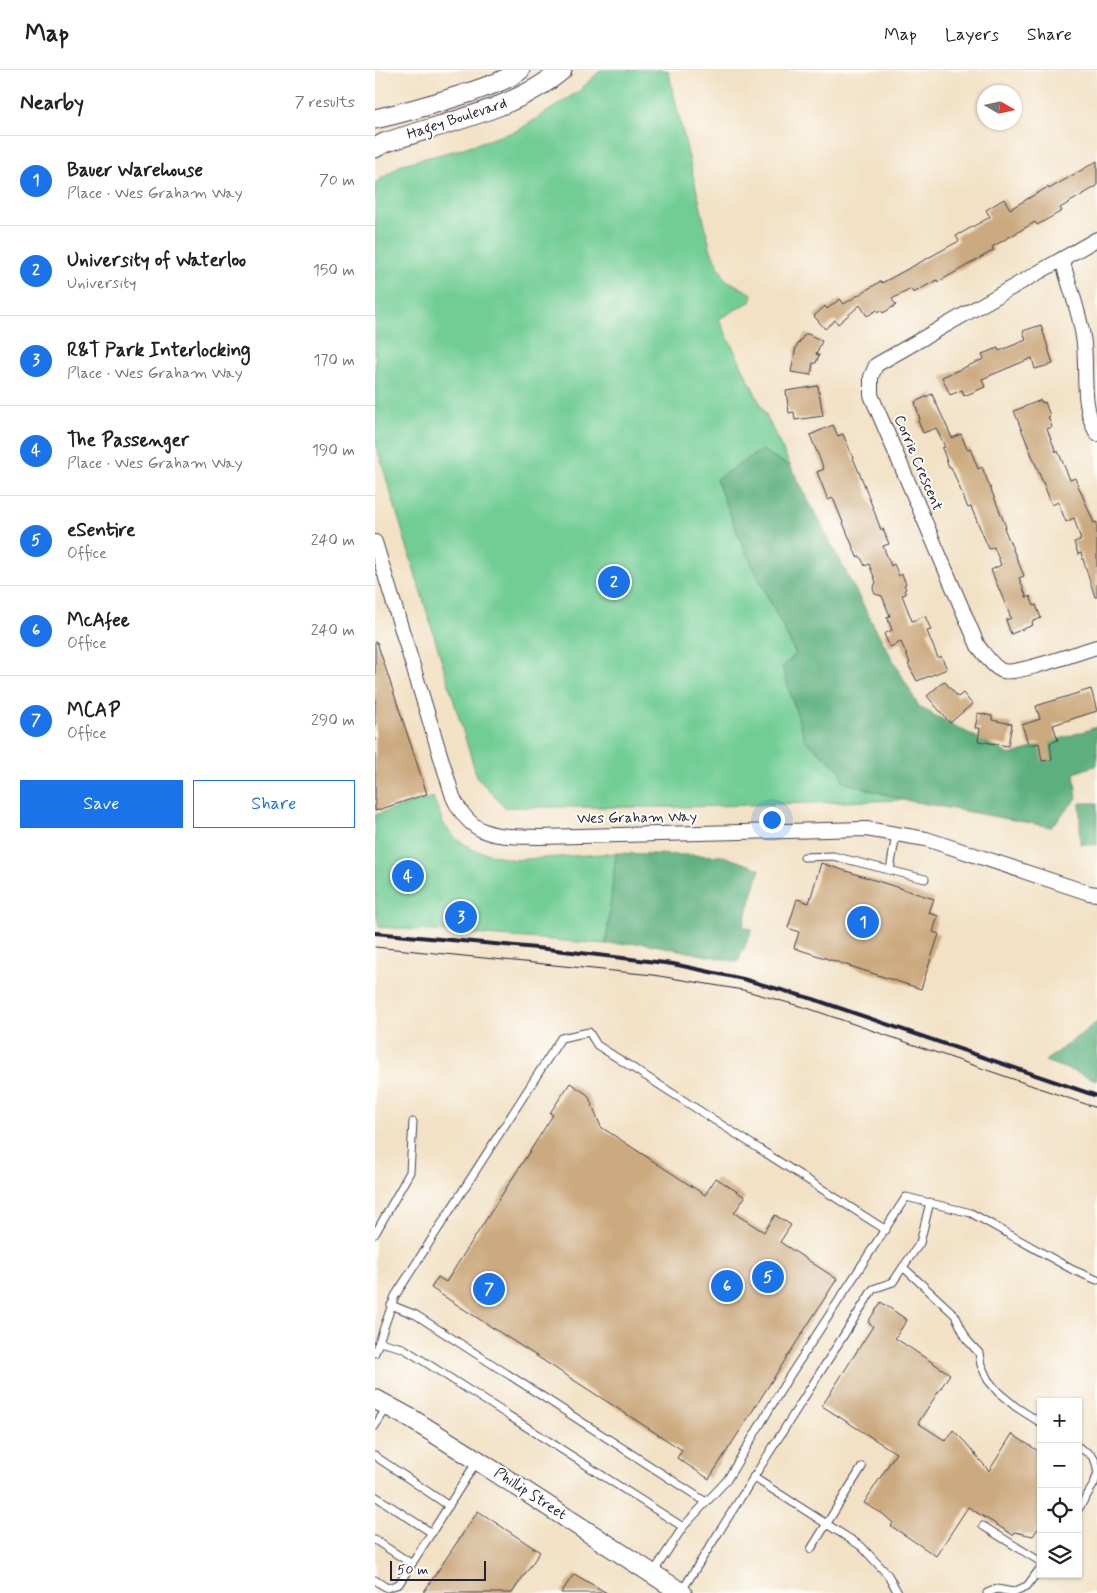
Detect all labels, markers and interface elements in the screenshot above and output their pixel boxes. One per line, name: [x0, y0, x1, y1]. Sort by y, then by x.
text: Map: [25, 19, 69, 50]
text: Map: [884, 23, 917, 47]
text: Layers: [945, 23, 999, 47]
text: Share: [1027, 23, 1072, 47]
north arrow: [977, 85, 1022, 130]
text: Nearby: [20, 89, 84, 117]
text: 7 results: [295, 92, 355, 113]
street label: Hagey Boulevard: [404, 93, 510, 146]
text: Bauer Warehouse: [67, 158, 203, 183]
text: 1: [32, 170, 40, 191]
text: 70 m: [319, 170, 355, 191]
text: Place · Wes Graham Way: [67, 183, 243, 204]
text: University of Waterloo: [67, 248, 246, 273]
text: 2: [32, 260, 40, 281]
text: 150 m: [313, 260, 355, 281]
text: University: [67, 273, 137, 294]
text: R&T Park Interlocking: [67, 338, 251, 363]
text: 3: [32, 350, 40, 371]
text: 170 m: [313, 350, 355, 371]
text: Place · Wes Graham Way: [67, 363, 243, 384]
street label: Corrie Crescent: [889, 412, 947, 514]
text: The Passenger: [67, 428, 189, 453]
text: 4: [31, 440, 41, 461]
text: 190 m: [312, 440, 355, 461]
text: Place · Wes Graham Way: [67, 453, 243, 474]
text: eSentire: [67, 518, 135, 543]
text: 5: [31, 530, 41, 551]
text: 240 m: [311, 530, 355, 551]
text: Office: [67, 543, 107, 564]
pin: 2: [598, 563, 630, 601]
text: McAfee: [67, 608, 130, 633]
text: 6: [32, 620, 40, 641]
text: 240 m: [311, 620, 355, 641]
text: Office: [67, 633, 107, 654]
text: MCAP: [67, 698, 120, 723]
text: 7: [31, 710, 41, 731]
text: 290 m: [311, 710, 355, 731]
text: Office: [67, 723, 107, 744]
button: Save: [20, 780, 183, 828]
button: Share: [193, 780, 355, 828]
street label: Wes Graham Way: [577, 807, 698, 829]
your location: [759, 807, 785, 833]
pin: 4: [392, 857, 424, 895]
pin: 3: [445, 898, 477, 936]
pin: 1: [847, 903, 879, 941]
pin: 5: [752, 1258, 784, 1296]
pin: 6: [711, 1267, 743, 1305]
pin: 7: [473, 1270, 505, 1308]
map controls: [1037, 1398, 1082, 1578]
button: +: [1037, 1398, 1082, 1443]
button: −: [1037, 1443, 1082, 1488]
street label: Phillip Street: [490, 1463, 570, 1525]
button: locate: [1037, 1488, 1082, 1533]
button: layers: [1037, 1533, 1082, 1578]
scale bar: [390, 1558, 486, 1581]
text: 50 m: [397, 1561, 428, 1579]

